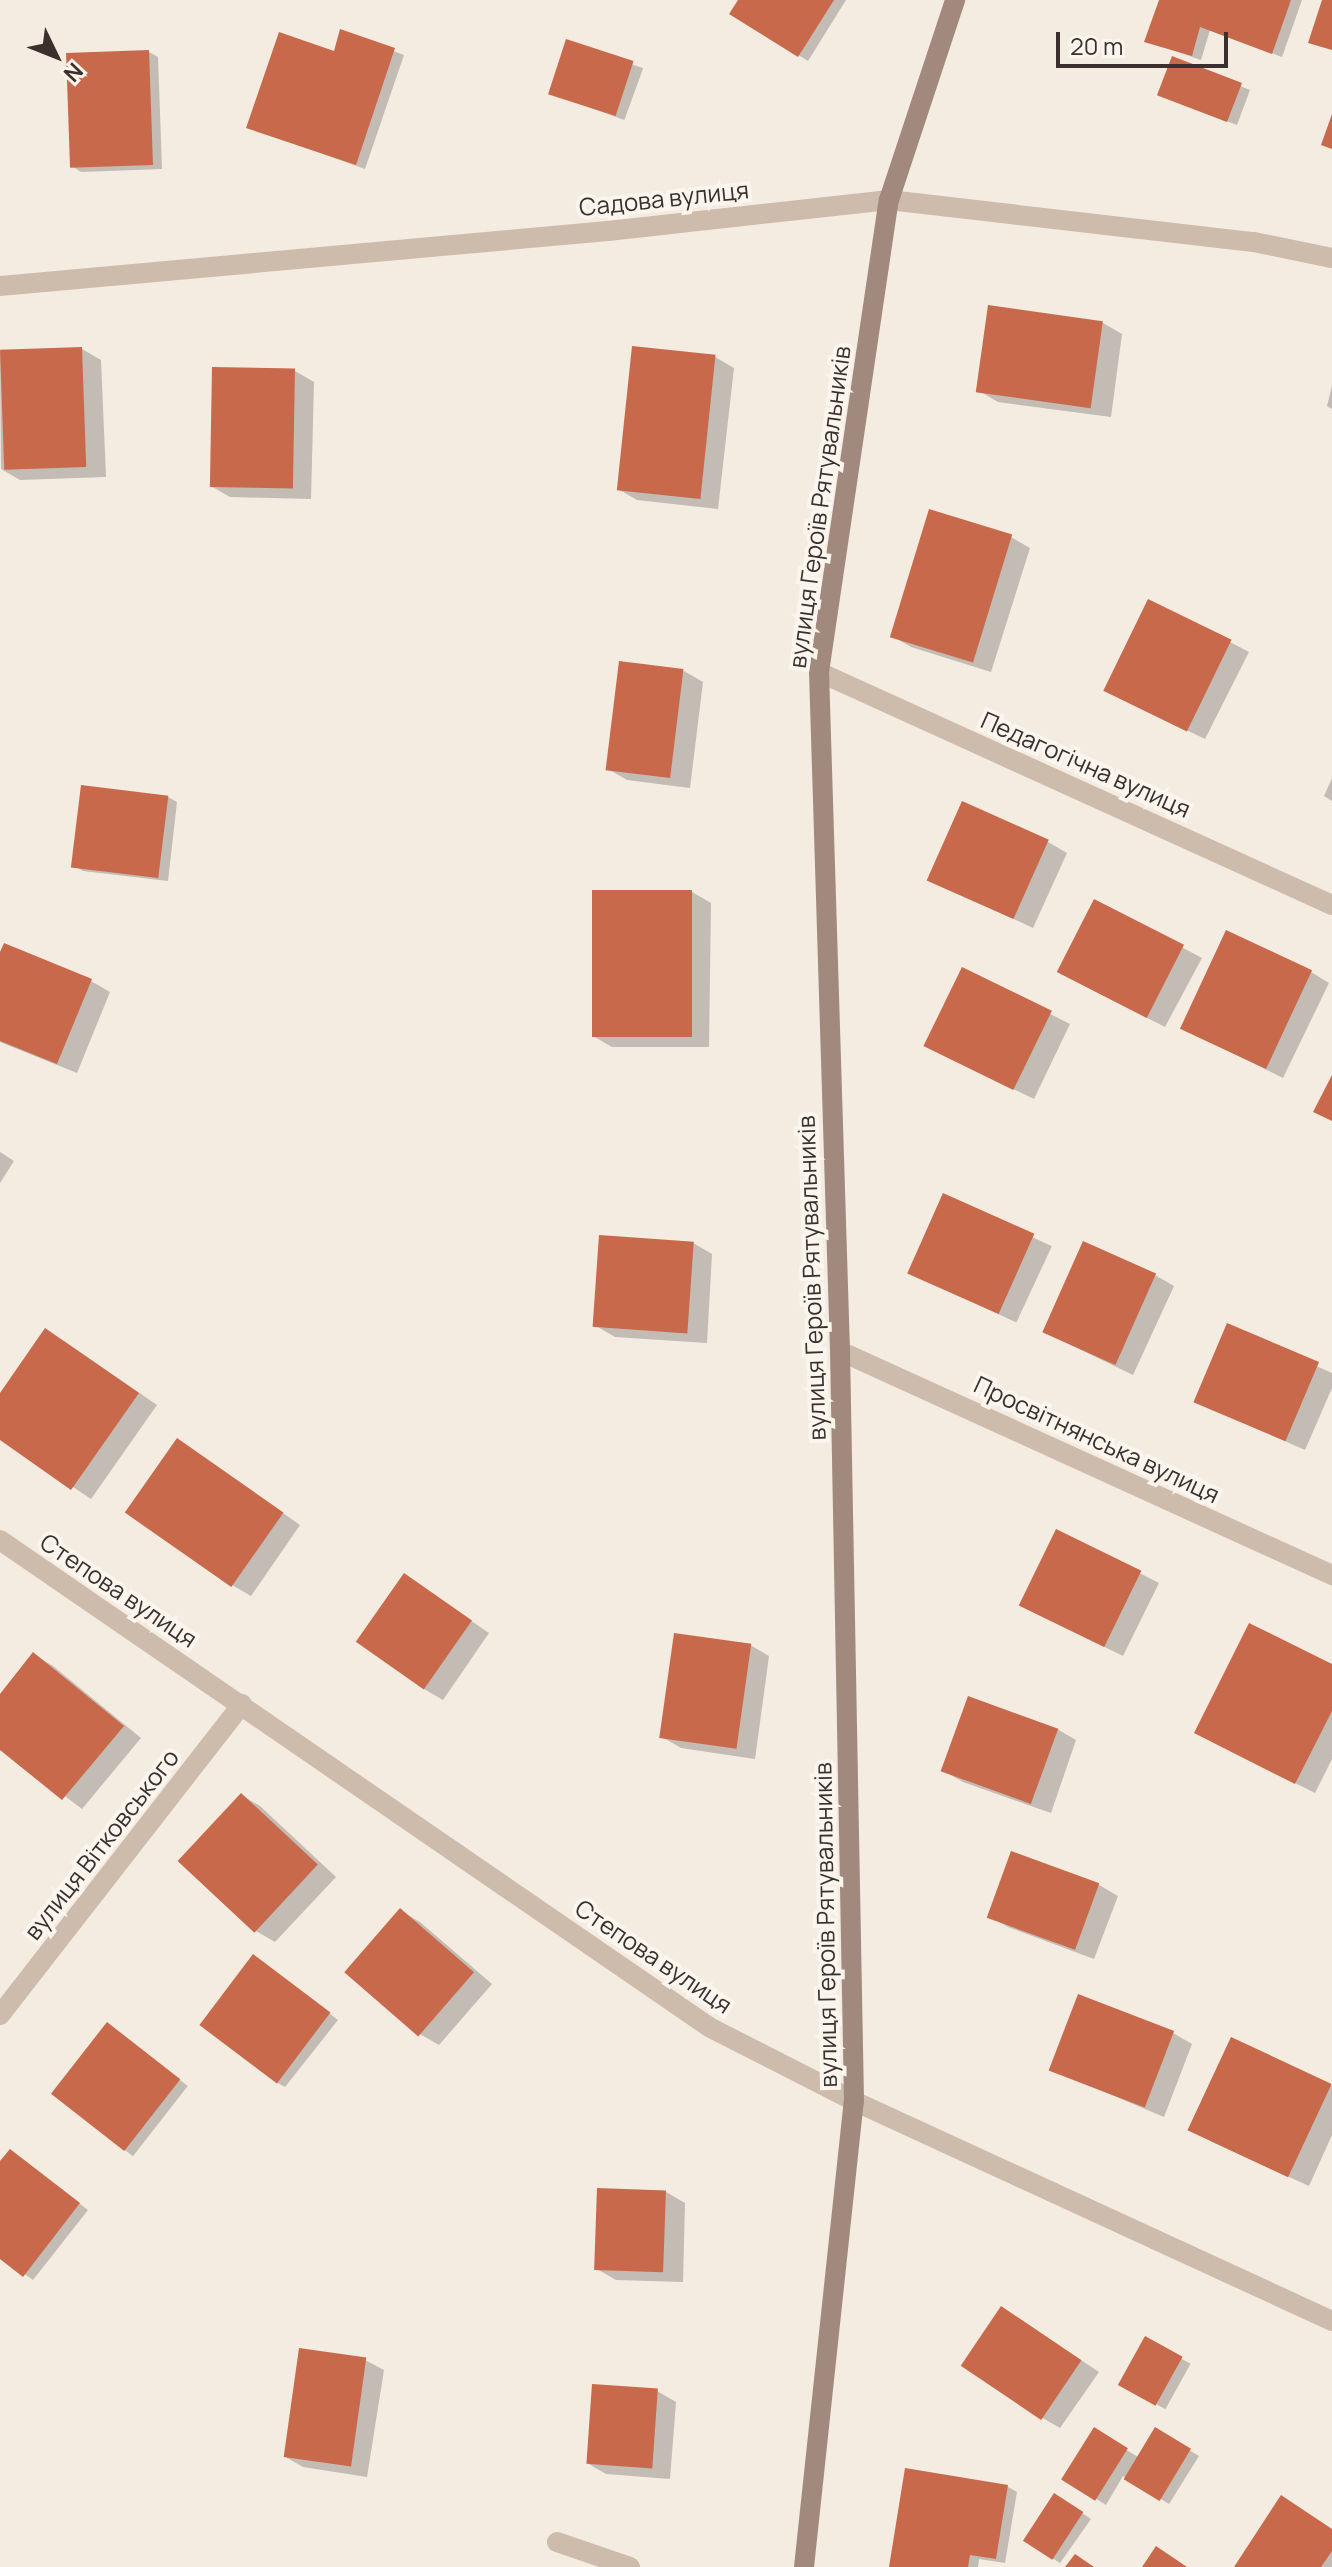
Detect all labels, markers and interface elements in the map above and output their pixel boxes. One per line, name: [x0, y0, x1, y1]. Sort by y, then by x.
north arrow: [16, 16, 96, 96]
scale bar: [1060, 16, 1232, 66]
text: 20 m: [1070, 29, 1123, 62]
text: N: [57, 56, 90, 88]
street label: Садова вулиця: [578, 175, 750, 221]
street label: вулиця Героїв Рятувальників: [782, 344, 856, 670]
street label: Педагогічна вулиця: [977, 705, 1195, 823]
street label: вулиця Героїв Рятувальників: [791, 1115, 831, 1441]
street label: Просвітнянська вулиця: [970, 1369, 1224, 1509]
street label: Степова вулиця: [35, 1527, 203, 1653]
street label: вулиця Вітковського: [18, 1743, 184, 1945]
street label: вулиця Героїв Рятувальників: [808, 1762, 842, 2088]
street label: Степова вулиця: [570, 1893, 738, 2019]

